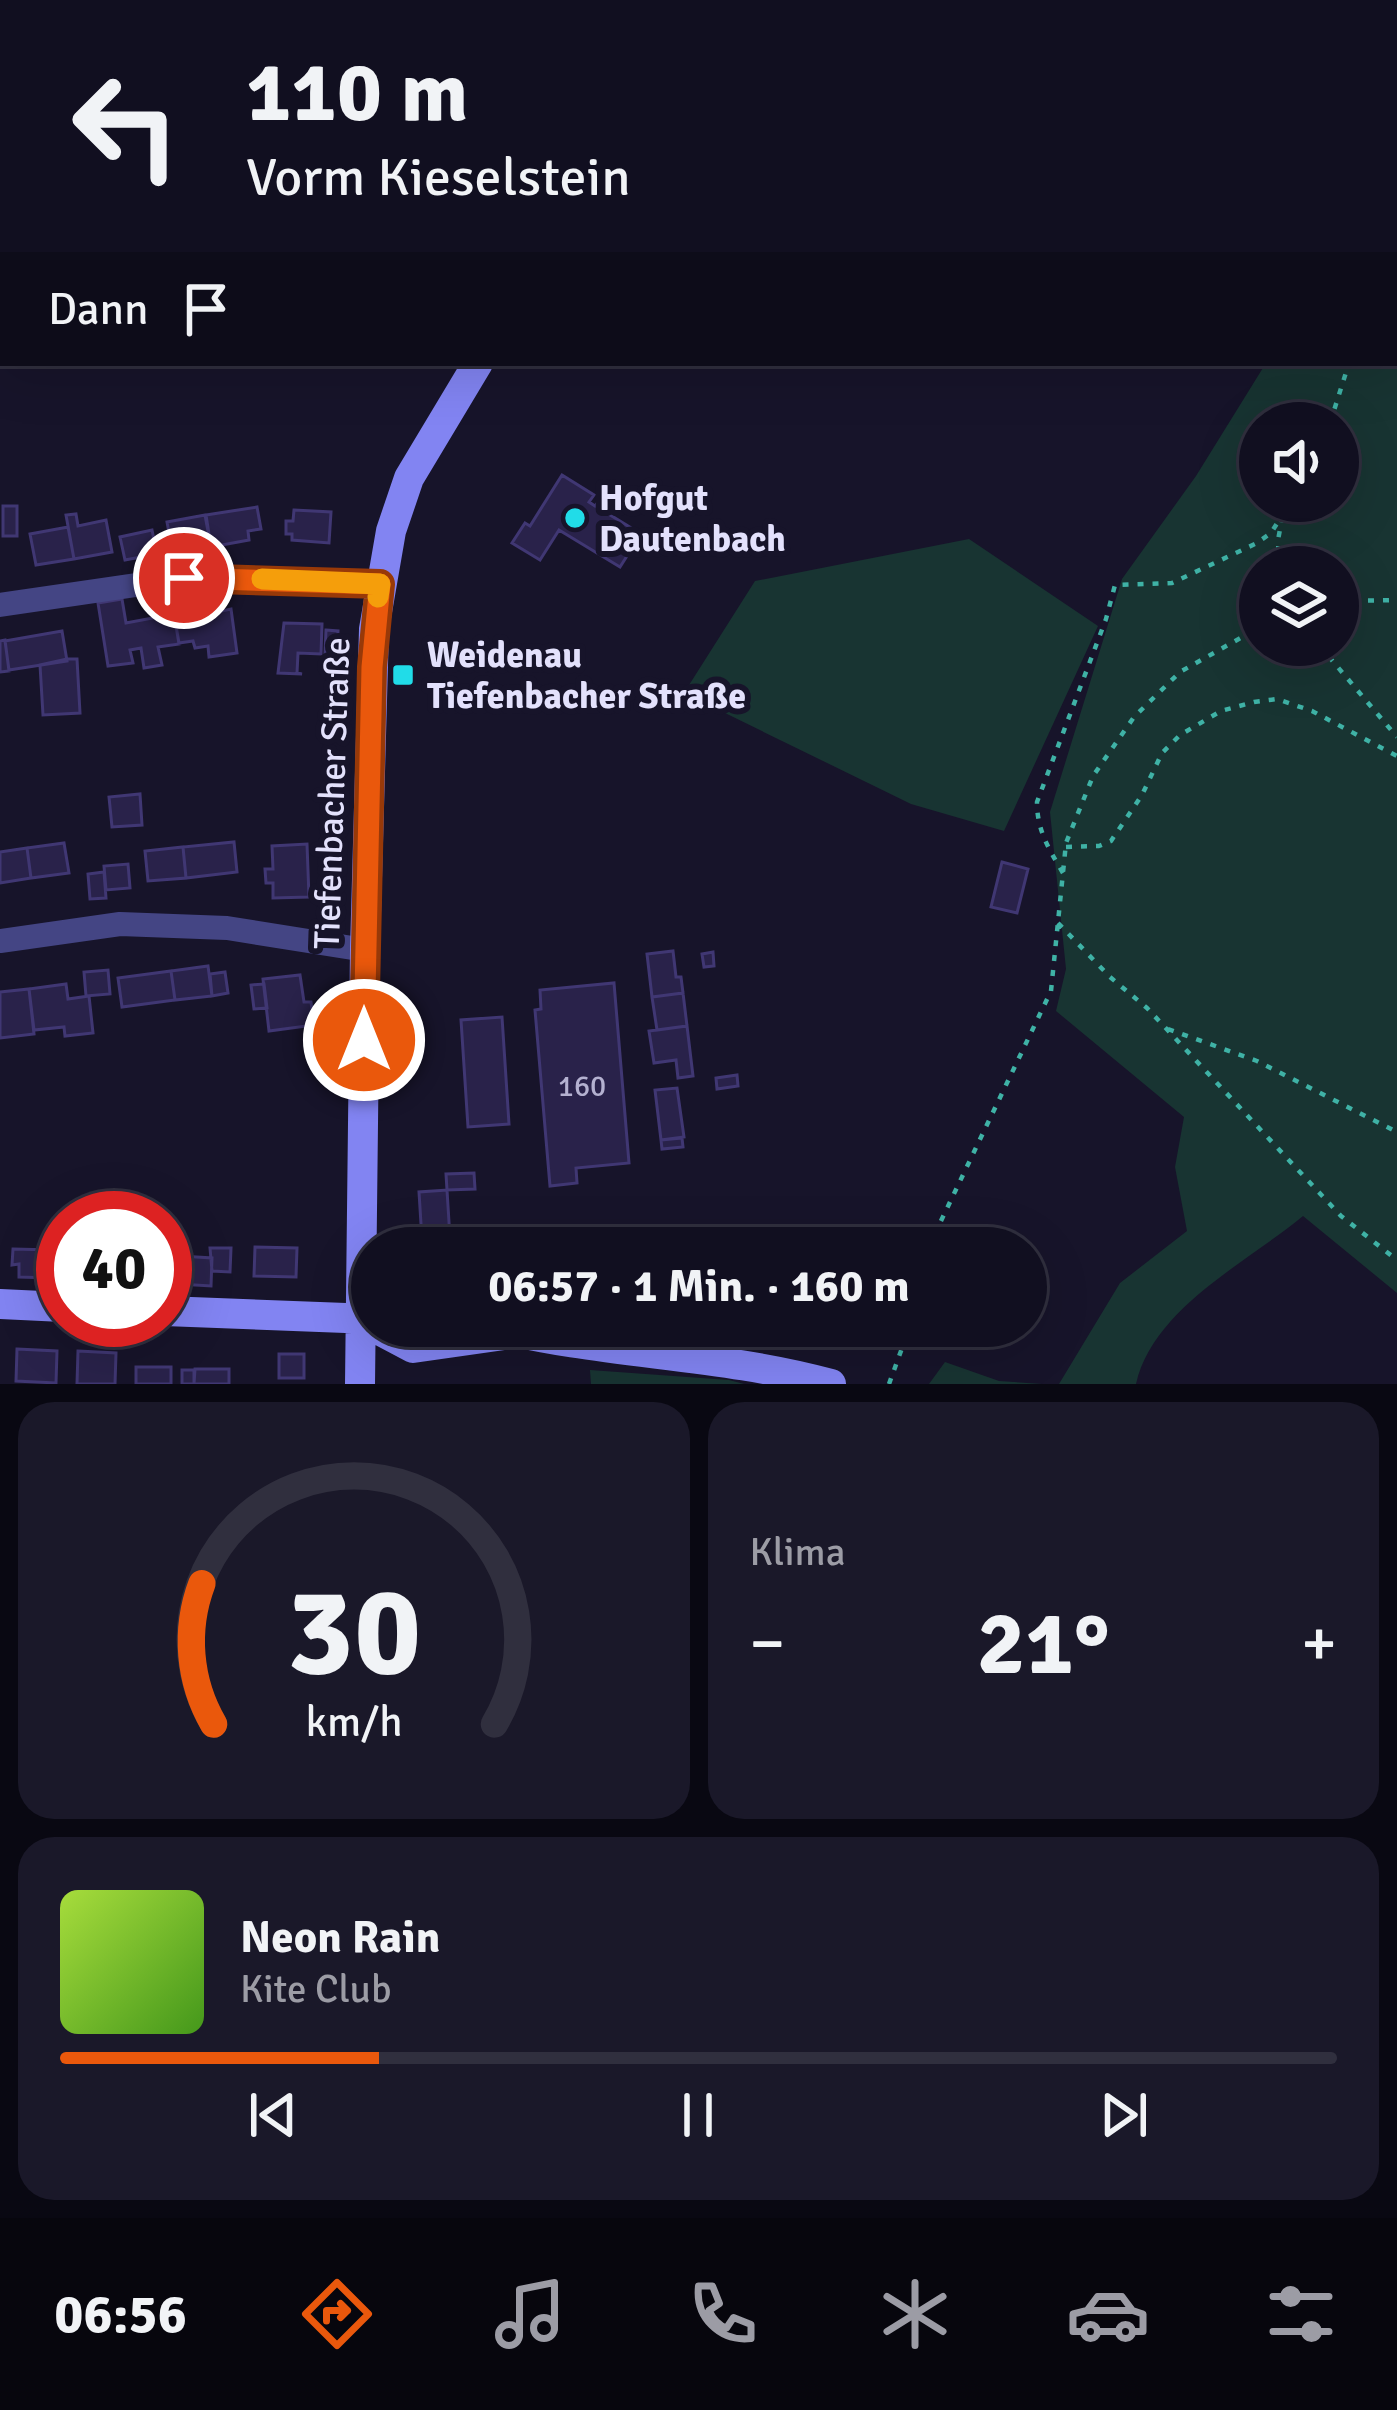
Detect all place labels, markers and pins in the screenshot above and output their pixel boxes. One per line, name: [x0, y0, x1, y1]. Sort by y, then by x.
place label: Hofgut Dautenbach: [599, 476, 786, 562]
marker: Hofgut Dautenbach: [562, 505, 588, 531]
pin: [133, 527, 235, 629]
place label: Weidenau Tiefenbacher Straße: [427, 633, 746, 719]
marker: Weidenau Tiefenbacher Straße: [390, 662, 416, 688]

